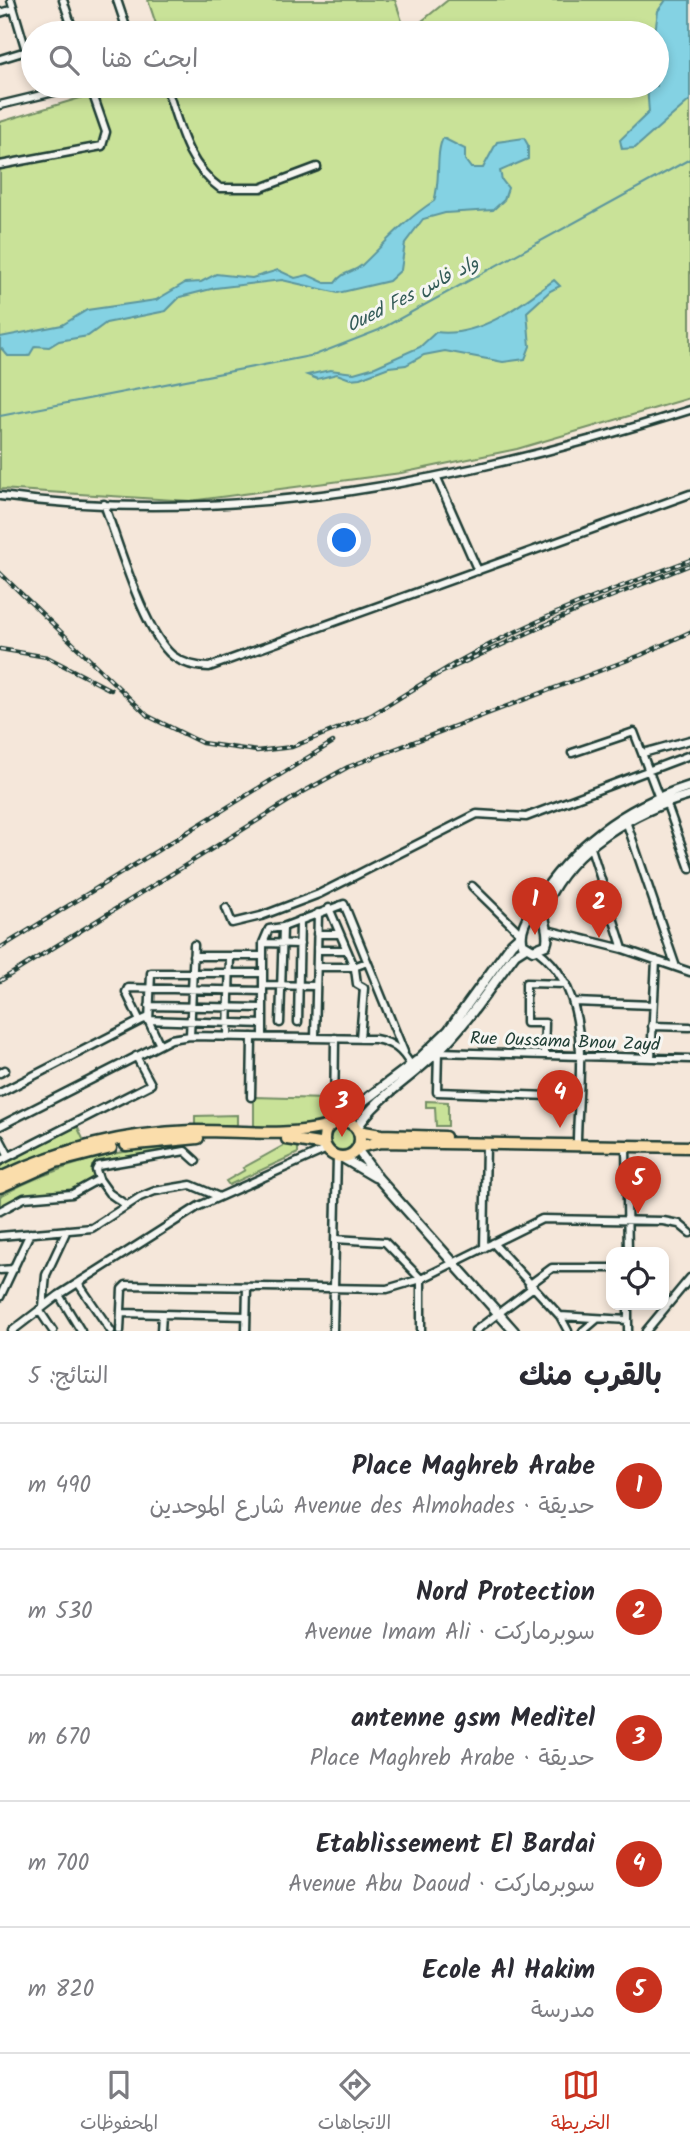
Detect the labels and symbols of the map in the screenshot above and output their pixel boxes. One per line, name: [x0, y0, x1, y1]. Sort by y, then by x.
water label: Oued Fes واد فاس: [341, 248, 485, 341]
your location: [327, 523, 361, 557]
pin: 1: [512, 877, 558, 935]
pin: 2: [576, 880, 622, 938]
street label: Rue Oussama Bnou Zayd: [469, 1025, 661, 1060]
pin: 4: [537, 1070, 583, 1128]
pin: 3: [319, 1079, 365, 1137]
pin: 5: [615, 1156, 661, 1214]

